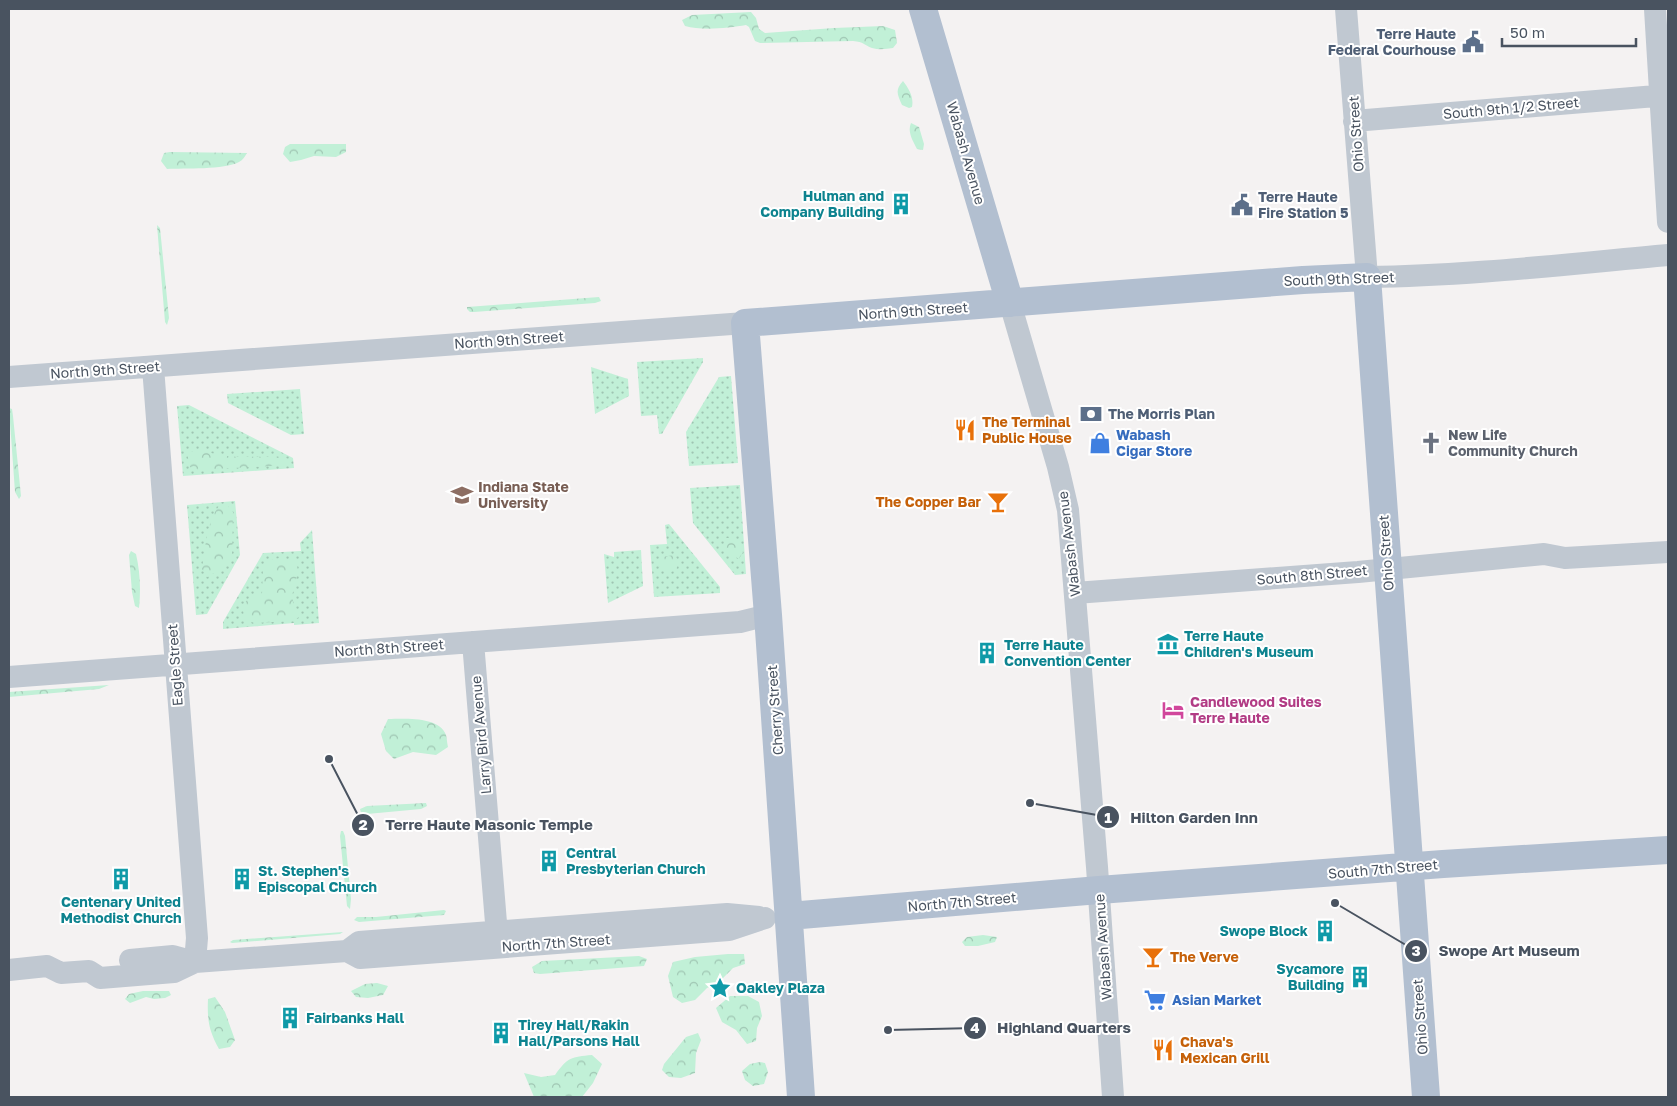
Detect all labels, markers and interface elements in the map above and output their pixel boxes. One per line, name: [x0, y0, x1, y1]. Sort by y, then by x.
scale bar: [1502, 15, 1636, 47]
text: 50 m: [1510, 23, 1545, 41]
place label: Terre Haute Federal Courhouse: [1328, 25, 1456, 58]
public building icon: Terre Haute Federal Courhouse: [1460, 29, 1486, 55]
street label: South 9th 1/2 Street: [1442, 93, 1580, 122]
street label: Ohio Street: [1344, 96, 1367, 173]
street label: Wabash Avenue: [944, 99, 989, 206]
place label: Hulman and Company Building: [760, 187, 884, 220]
place label: Terre Haute Fire Station 5: [1258, 188, 1349, 221]
building icon: Hulman and Company Building: [888, 191, 914, 217]
public building icon: Terre Haute Fire Station 5: [1229, 192, 1255, 218]
street label: South 9th Street: [1283, 268, 1395, 289]
street label: North 9th Street: [857, 298, 968, 323]
street label: North 9th Street: [453, 327, 564, 352]
street label: North 9th Street: [49, 357, 160, 382]
bank icon: The Morris Plan: [1078, 401, 1104, 427]
place label: The Morris Plan: [1108, 405, 1215, 422]
place label: The Terminal Public House: [982, 413, 1072, 446]
restaurant icon: The Terminal Public House: [952, 417, 978, 443]
place label: Wabash Cigar Store: [1116, 426, 1192, 459]
place label: New Life Community Church: [1448, 426, 1578, 459]
shop icon: Wabash Cigar Store: [1087, 430, 1113, 456]
church icon: New Life Community Church: [1418, 430, 1444, 456]
place label: Indiana State University: [478, 478, 569, 511]
school or university icon: Indiana State University: [449, 482, 475, 508]
bar icon: The Copper Bar: [985, 489, 1011, 515]
street label: Wabash Avenue: [1054, 490, 1083, 598]
place label: The Copper Bar: [875, 493, 982, 510]
street label: Ohio Street: [1374, 515, 1397, 592]
street label: South 8th Street: [1256, 561, 1368, 588]
street label: Eagle Street: [163, 623, 186, 707]
place label: Terre Haute Children's Museum: [1184, 627, 1314, 660]
museum icon: Terre Haute Children's Museum: [1155, 631, 1181, 657]
street label: North 8th Street: [333, 635, 445, 660]
place label: Terre Haute Convention Center: [1004, 636, 1132, 669]
building icon: Terre Haute Convention Center: [974, 640, 1000, 666]
street label: Cherry Street: [763, 664, 786, 756]
street label: Larry Bird Avenue: [467, 675, 494, 795]
place label: Candlewood Suites Terre Haute: [1190, 693, 1322, 726]
hotel icon: Candlewood Suites Terre Haute: [1160, 697, 1186, 723]
callout: Hilton Garden Inn: [1096, 802, 1268, 832]
text: 1: [1104, 808, 1112, 826]
text: Hilton Garden Inn: [1130, 808, 1258, 826]
callout: Terre Haute Masonic Temple: [350, 810, 603, 840]
text: 2: [358, 815, 368, 833]
text: Terre Haute Masonic Temple: [385, 815, 593, 833]
place label: Central Presbyterian Church: [566, 844, 706, 877]
building icon: Central Presbyterian Church: [536, 848, 562, 874]
street label: South 7th Street: [1327, 855, 1439, 882]
place label: St. Stephen's Episcopal Church: [258, 862, 377, 895]
building icon: Centenary United Methodist Church: [108, 866, 134, 892]
building icon: St. Stephen's Episcopal Church: [229, 866, 255, 892]
street label: North 7th Street: [907, 888, 1017, 915]
place label: Centenary United Methodist Church: [61, 893, 181, 926]
street label: Wabash Avenue: [1090, 893, 1115, 1001]
building icon: Swope Block: [1312, 918, 1338, 944]
place label: Swope Block: [1219, 922, 1308, 939]
street label: North 7th Street: [501, 930, 611, 955]
callout: Swope Art Museum: [1403, 936, 1589, 966]
text: 3: [1411, 941, 1421, 959]
text: Swope Art Museum: [1438, 941, 1580, 959]
bar icon: The Verve: [1140, 944, 1166, 970]
place label: The Verve: [1170, 948, 1239, 965]
place label: Sycamore Building: [1276, 960, 1344, 993]
building icon: Sycamore Building: [1347, 964, 1373, 990]
place icon: Oakley Plaza: [707, 975, 733, 1001]
place label: Oakley Plaza: [736, 979, 825, 996]
street label: Ohio Street: [1408, 979, 1431, 1056]
supermarket icon: Asian Market: [1142, 987, 1168, 1013]
place label: Asian Market: [1172, 991, 1262, 1008]
building icon: Fairbanks Hall: [277, 1005, 303, 1031]
place label: Fairbanks Hall: [306, 1009, 405, 1026]
callout: Highland Quarters: [962, 1013, 1141, 1043]
place label: Tirey Hall/Rakin Hall/Parsons Hall: [518, 1016, 640, 1049]
text: 4: [970, 1018, 980, 1036]
text: Highland Quarters: [997, 1018, 1131, 1036]
building icon: Tirey Hall/Rakin Hall/Parsons Hall: [488, 1020, 514, 1046]
place label: Chava's Mexican Grill: [1180, 1033, 1270, 1066]
restaurant icon: Chava's Mexican Grill: [1150, 1037, 1176, 1063]

